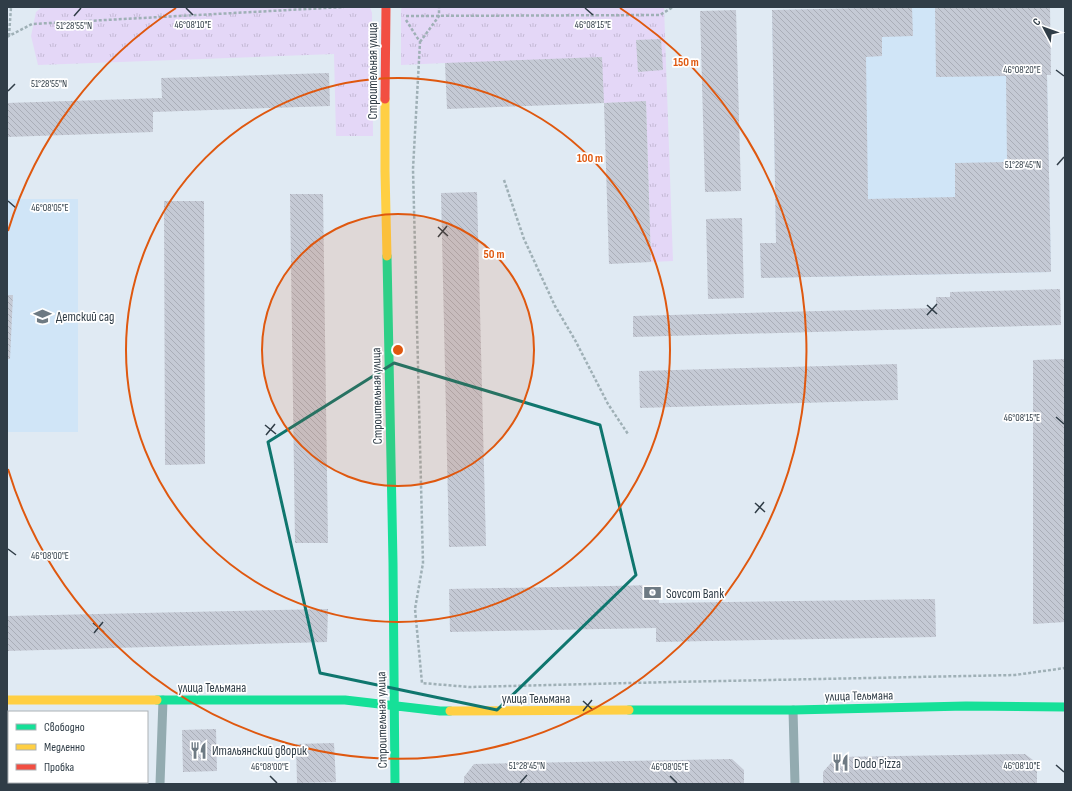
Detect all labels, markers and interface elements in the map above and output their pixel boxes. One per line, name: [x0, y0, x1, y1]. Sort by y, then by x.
north arrow: [1024, 8, 1064, 48]
text: С: [1030, 15, 1044, 28]
text: 46°08'10"E: [175, 19, 211, 31]
text: 46°08'15"E: [575, 19, 611, 31]
text: 51°28'55"N: [56, 20, 92, 32]
street label: Строительная улица: [365, 23, 381, 119]
text: 150 m: [673, 55, 699, 70]
text: 46°08'20"E: [1003, 64, 1041, 76]
text: 51°28'55"N: [31, 78, 67, 90]
text: 100 m: [577, 151, 603, 166]
text: 51°28'45"N: [1005, 159, 1041, 171]
text: 46°08'05"E: [31, 202, 69, 214]
text: 50 m: [484, 247, 504, 262]
school or university icon: Детский сад: [33, 306, 53, 326]
place label: Детский сад: [56, 309, 114, 325]
centre of rings: [391, 343, 405, 357]
street label: Строительная улица: [368, 347, 386, 445]
text: 46°08'15"E: [1004, 412, 1040, 424]
text: 46°08'00"E: [31, 550, 69, 562]
bank icon: Sovcom Bank: [643, 583, 663, 603]
place label: Sovcom Bank: [666, 586, 724, 602]
street label: Строительная улица: [373, 671, 391, 769]
street label: улица Тельмана: [178, 680, 246, 696]
street label: улица Тельмана: [825, 687, 893, 705]
street label: улица Тельмана: [502, 691, 570, 707]
legend: [8, 711, 148, 783]
text: Свободно: [44, 720, 85, 735]
text: Медленно: [44, 740, 85, 755]
restaurant icon: Итальянский дворик: [189, 740, 209, 760]
place label: Итальянский дворик: [212, 743, 307, 759]
restaurant icon: Dodo Pizza: [831, 753, 851, 773]
place label: Dodo Pizza: [854, 756, 901, 772]
text: Пробка: [44, 760, 75, 775]
text: 51°28'45"N: [509, 760, 545, 772]
text: 46°08'10"E: [1004, 760, 1040, 772]
text: 46°08'00"E: [251, 761, 289, 773]
text: 46°08'05"E: [651, 761, 689, 773]

